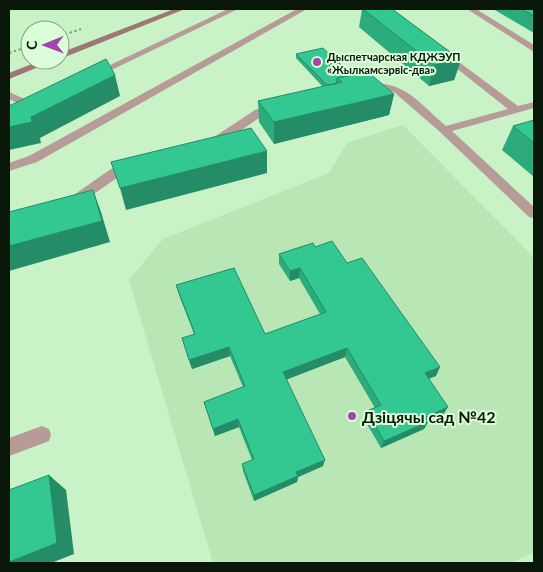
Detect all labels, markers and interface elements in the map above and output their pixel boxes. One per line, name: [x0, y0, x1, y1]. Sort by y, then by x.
north arrow: [20, 20, 70, 70]
text: С: [23, 40, 40, 50]
place label: Дыспетчарская КДЖЭУП «Жылкамсэрвіс-два»: [327, 50, 460, 76]
marker: Дыспетчарская КДЖЭУП «Жылкамсэрвіс-два»: [311, 56, 323, 68]
place label: Дзіцячы сад №42: [362, 407, 496, 426]
marker: Дзіцячы сад №42: [346, 410, 358, 422]

